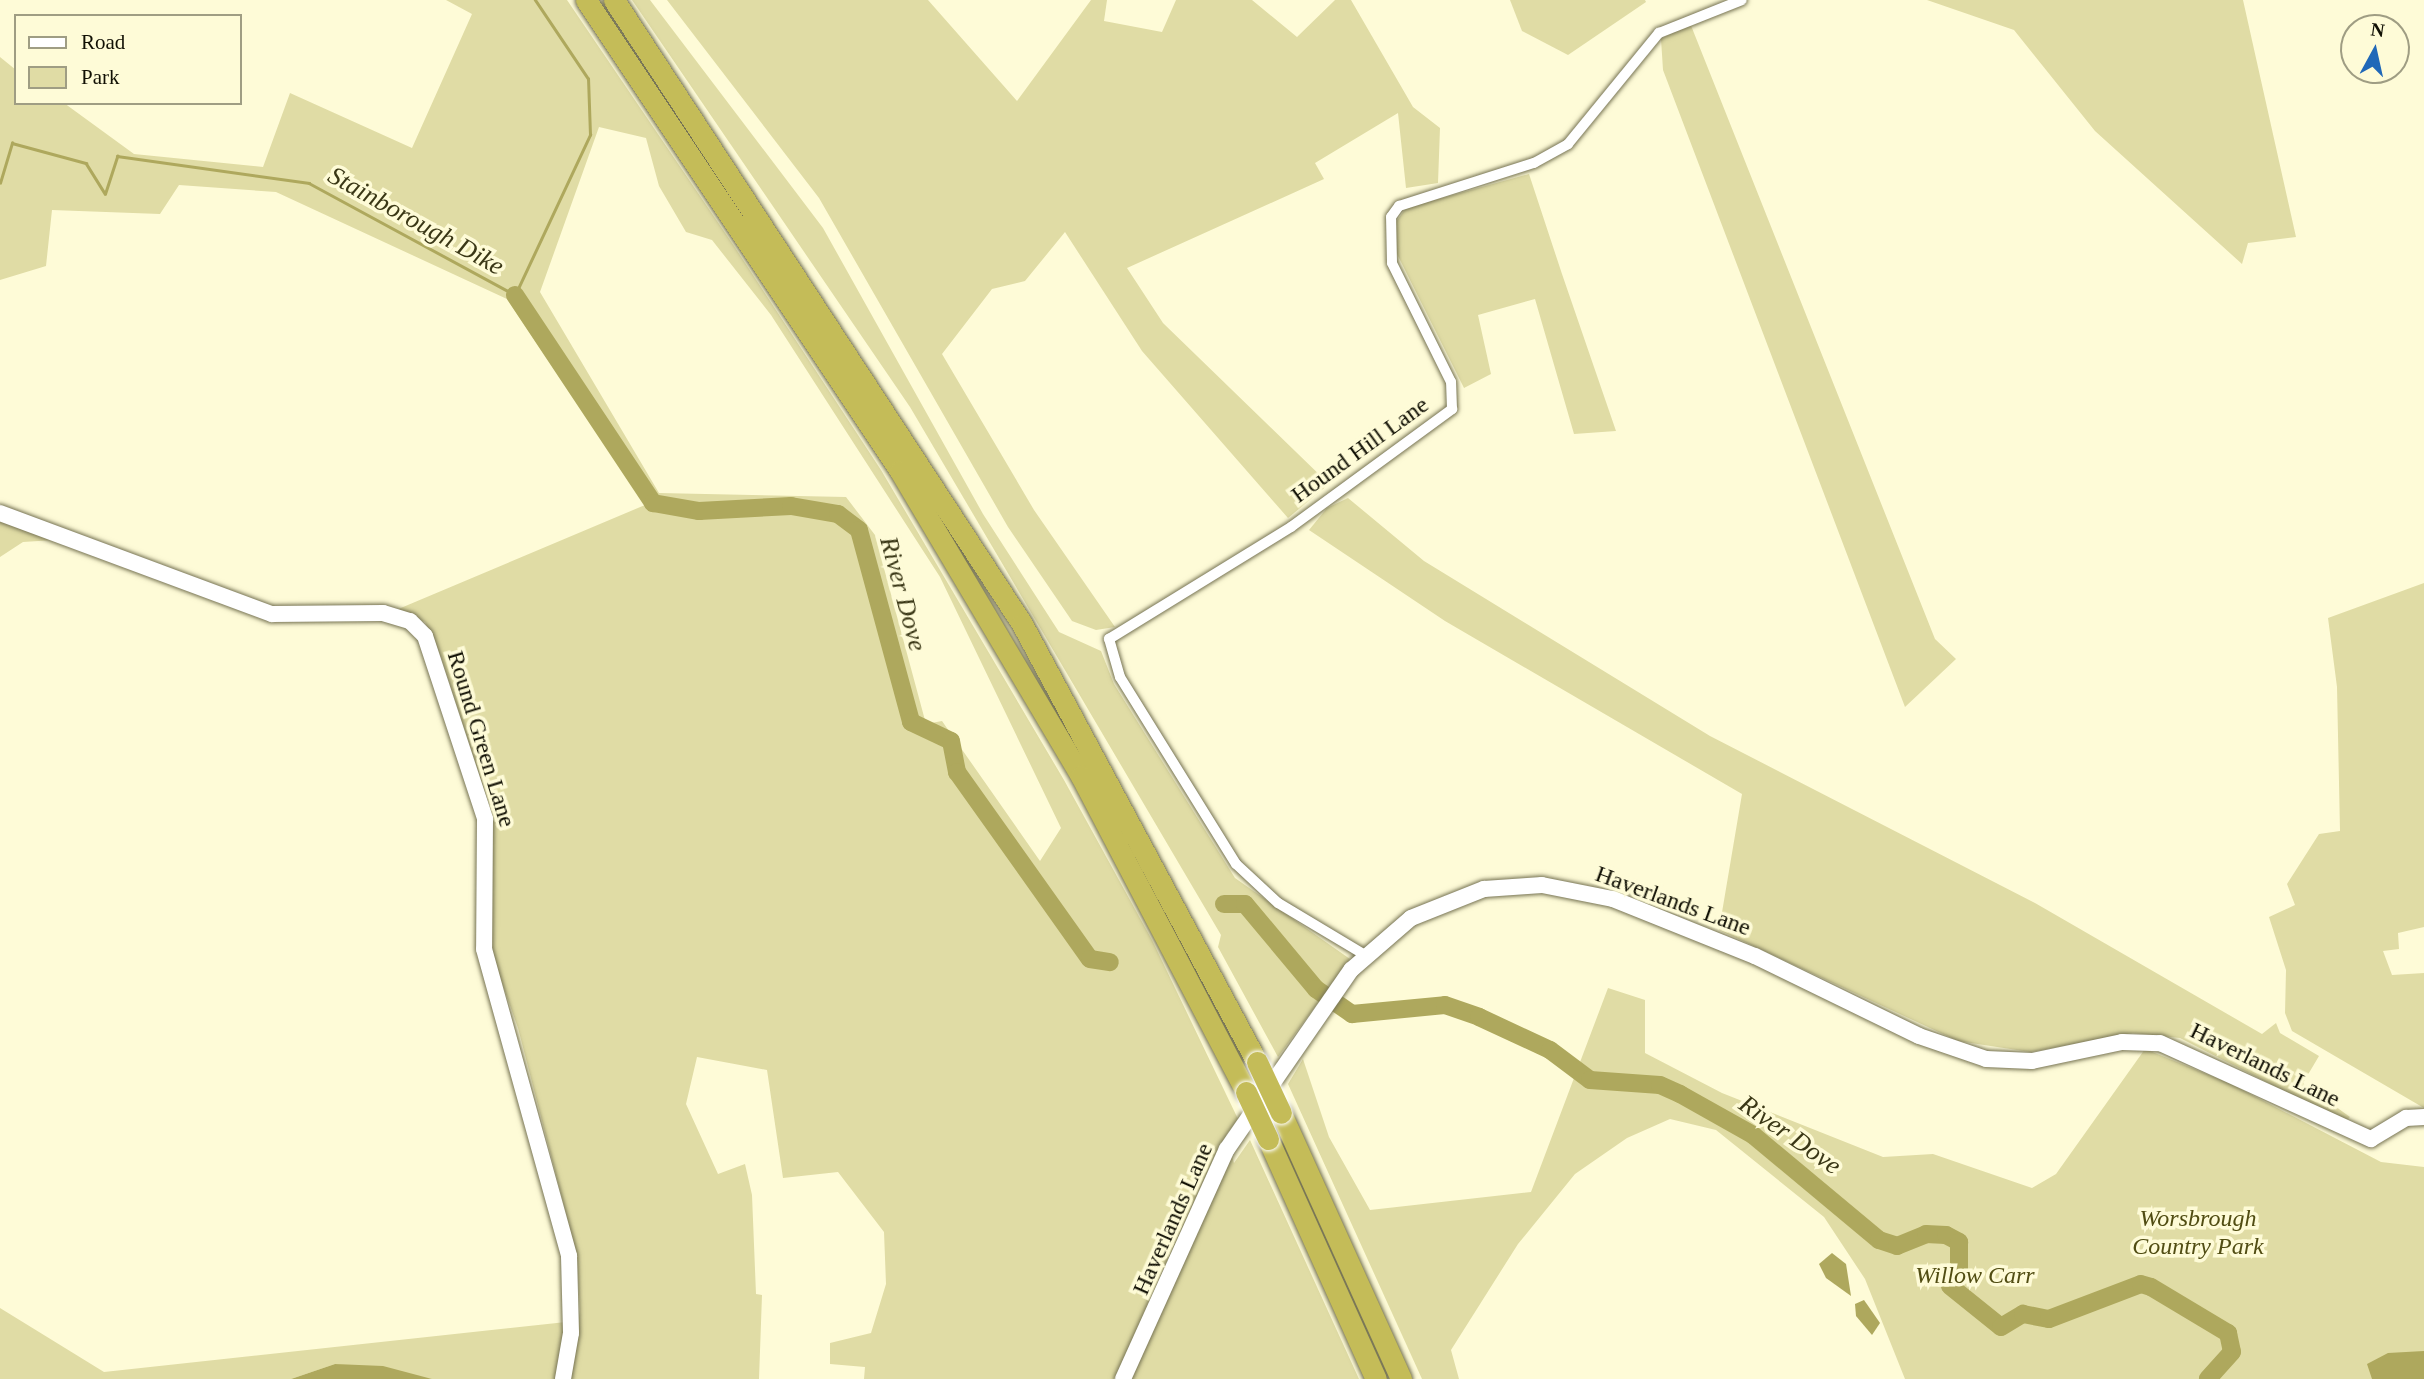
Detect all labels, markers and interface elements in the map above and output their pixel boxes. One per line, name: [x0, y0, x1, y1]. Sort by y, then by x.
legend: [14, 14, 242, 105]
north arrow: [2340, 14, 2410, 84]
text: N: [2369, 18, 2386, 41]
text: Road: [81, 30, 125, 54]
text: Park: [81, 65, 120, 89]
water label: Stainborough Dike: [323, 160, 509, 282]
street label: Hound Hill Lane: [1286, 391, 1434, 509]
water label: River Dove: [873, 533, 933, 655]
street label: Round Green Lane: [441, 647, 521, 831]
street label: Haverlands Lane: [1591, 860, 1755, 942]
street label: Haverlands Lane: [2185, 1016, 2345, 1114]
water label: River Dove: [1733, 1088, 1847, 1182]
street label: Haverlands Lane: [1127, 1139, 1219, 1299]
park label: Worsbrough Country Park: [2132, 1205, 2264, 1261]
park label: Willow Carr: [1915, 1262, 2035, 1290]

